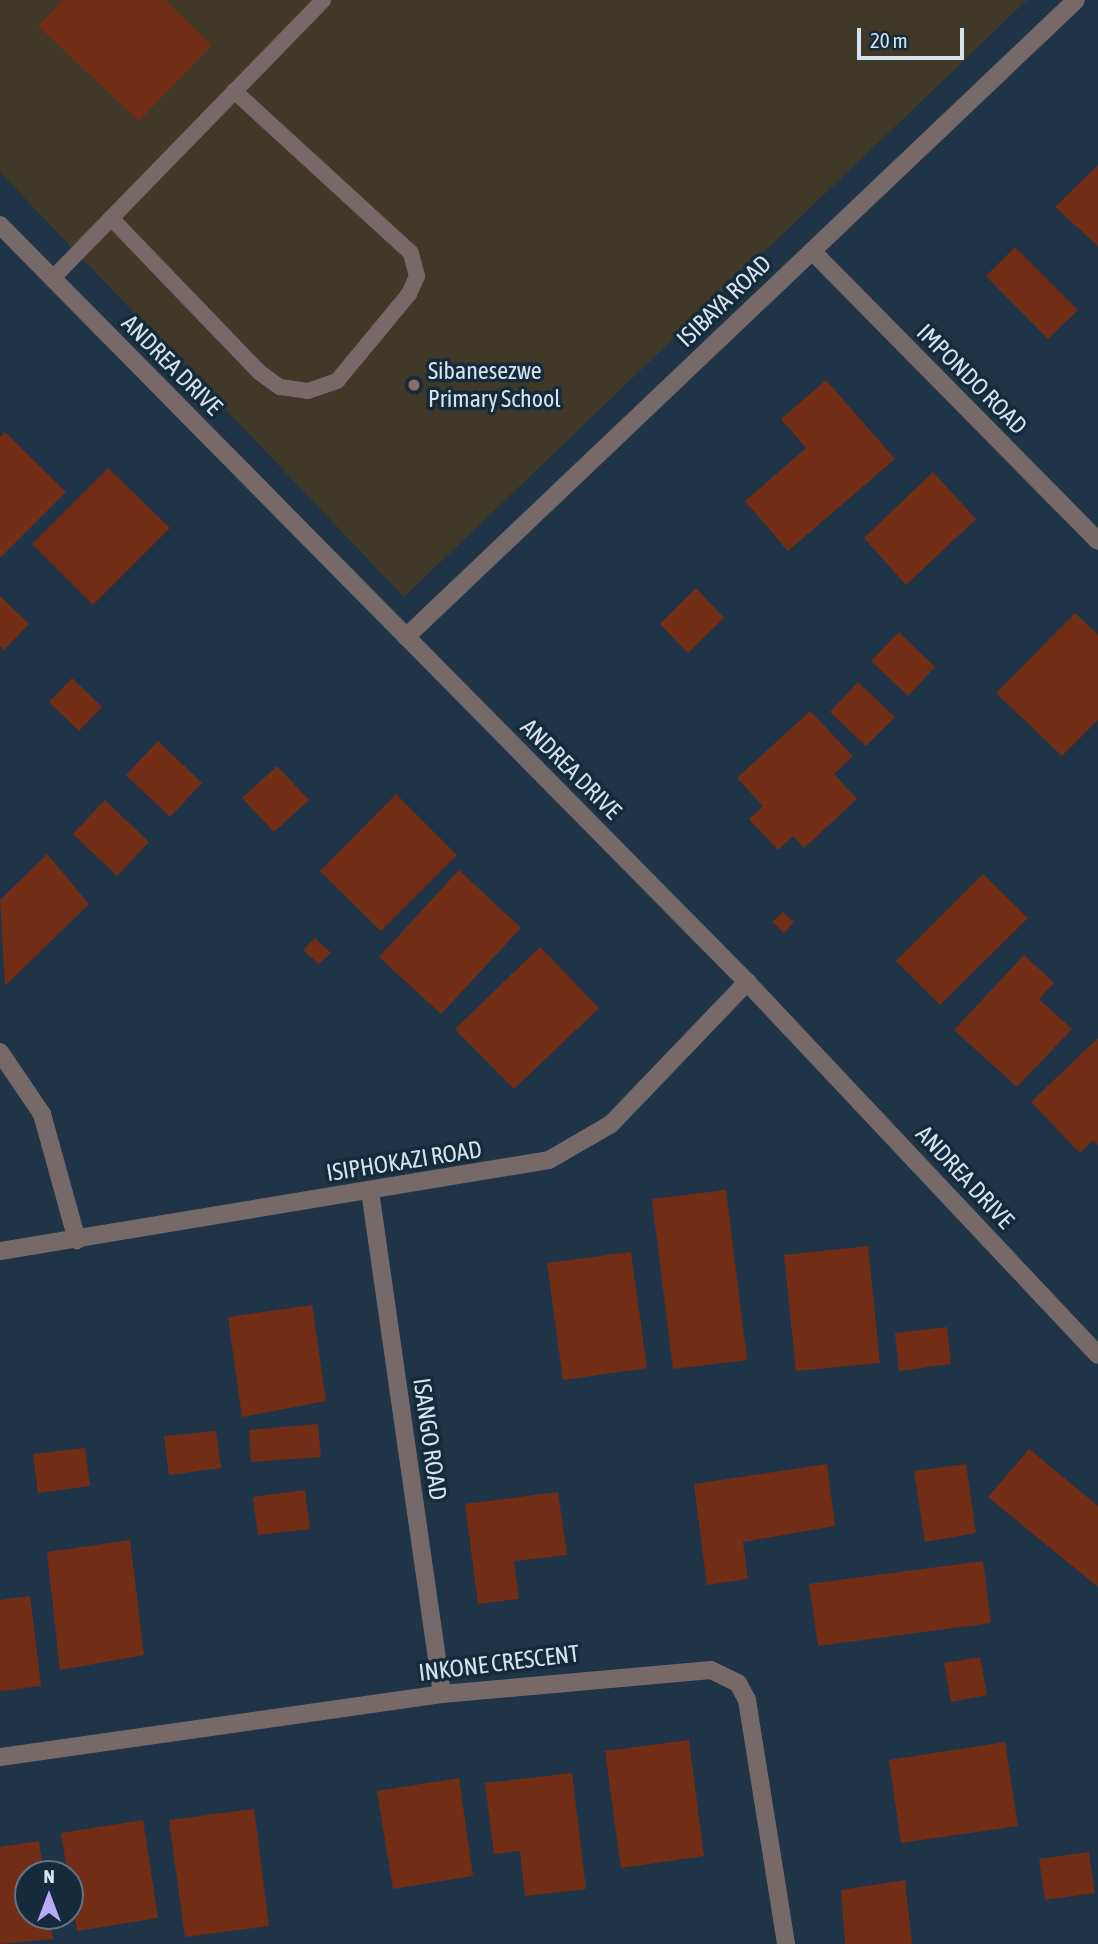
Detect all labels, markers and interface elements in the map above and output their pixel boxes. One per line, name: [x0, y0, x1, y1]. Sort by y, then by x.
scale bar: [860, 14, 967, 58]
text: 20 m: [870, 28, 908, 52]
street label: ISIBAYA ROAD: [671, 249, 777, 353]
street label: ANDREA DRIVE: [116, 309, 228, 421]
street label: IMPONDO ROAD: [911, 318, 1033, 440]
place label: Sibanesezwe Primary School: [428, 357, 561, 413]
marker: Sibanesezwe Primary School: [406, 377, 422, 393]
street label: ANDREA DRIVE: [515, 713, 627, 825]
street label: ANDREA DRIVE: [910, 1120, 1020, 1234]
street label: ISIPHOKAZI ROAD: [324, 1135, 484, 1187]
street label: ISANGO ROAD: [407, 1376, 453, 1502]
street label: INKONE CRESCENT: [417, 1639, 581, 1687]
north arrow: [14, 1860, 84, 1930]
text: N: [43, 1865, 55, 1887]

